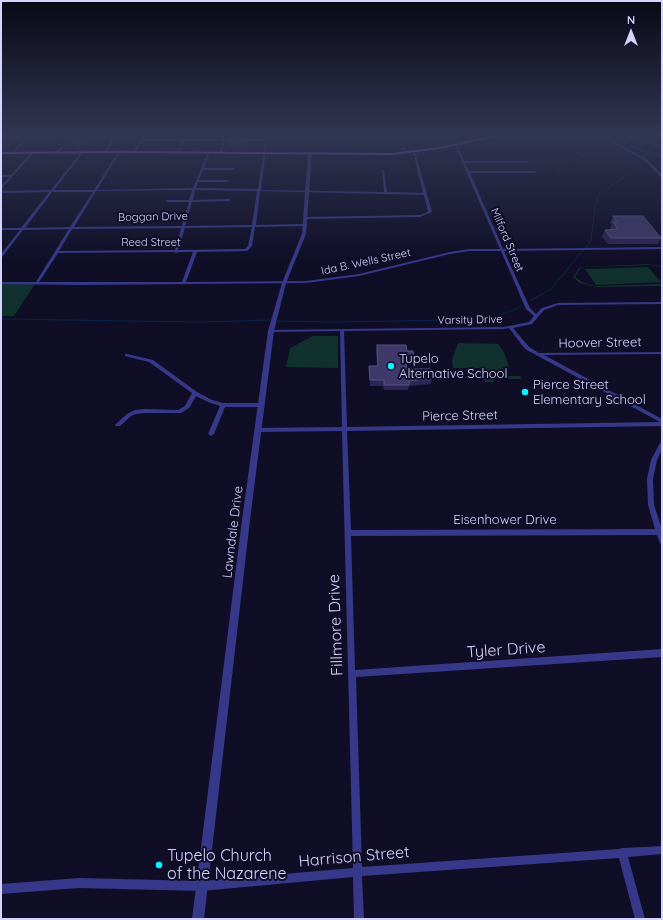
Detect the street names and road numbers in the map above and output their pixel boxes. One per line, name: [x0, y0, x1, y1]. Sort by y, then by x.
street label: Milford Street: [488, 206, 526, 274]
street label: Boggan Drive: [118, 210, 188, 224]
street label: Reed Street: [121, 236, 181, 250]
street label: Ida B. Wells Street: [320, 246, 412, 278]
street label: Varsity Drive: [437, 313, 503, 327]
street label: Hoover Street: [558, 334, 642, 352]
street label: Pierce Street: [422, 408, 498, 424]
street label: Lawndale Drive: [220, 485, 246, 579]
street label: Eisenhower Drive: [453, 512, 557, 528]
street label: Fillmore Drive: [325, 574, 347, 676]
street label: Tyler Drive: [466, 638, 546, 662]
street label: Harrison Street: [298, 843, 410, 871]

